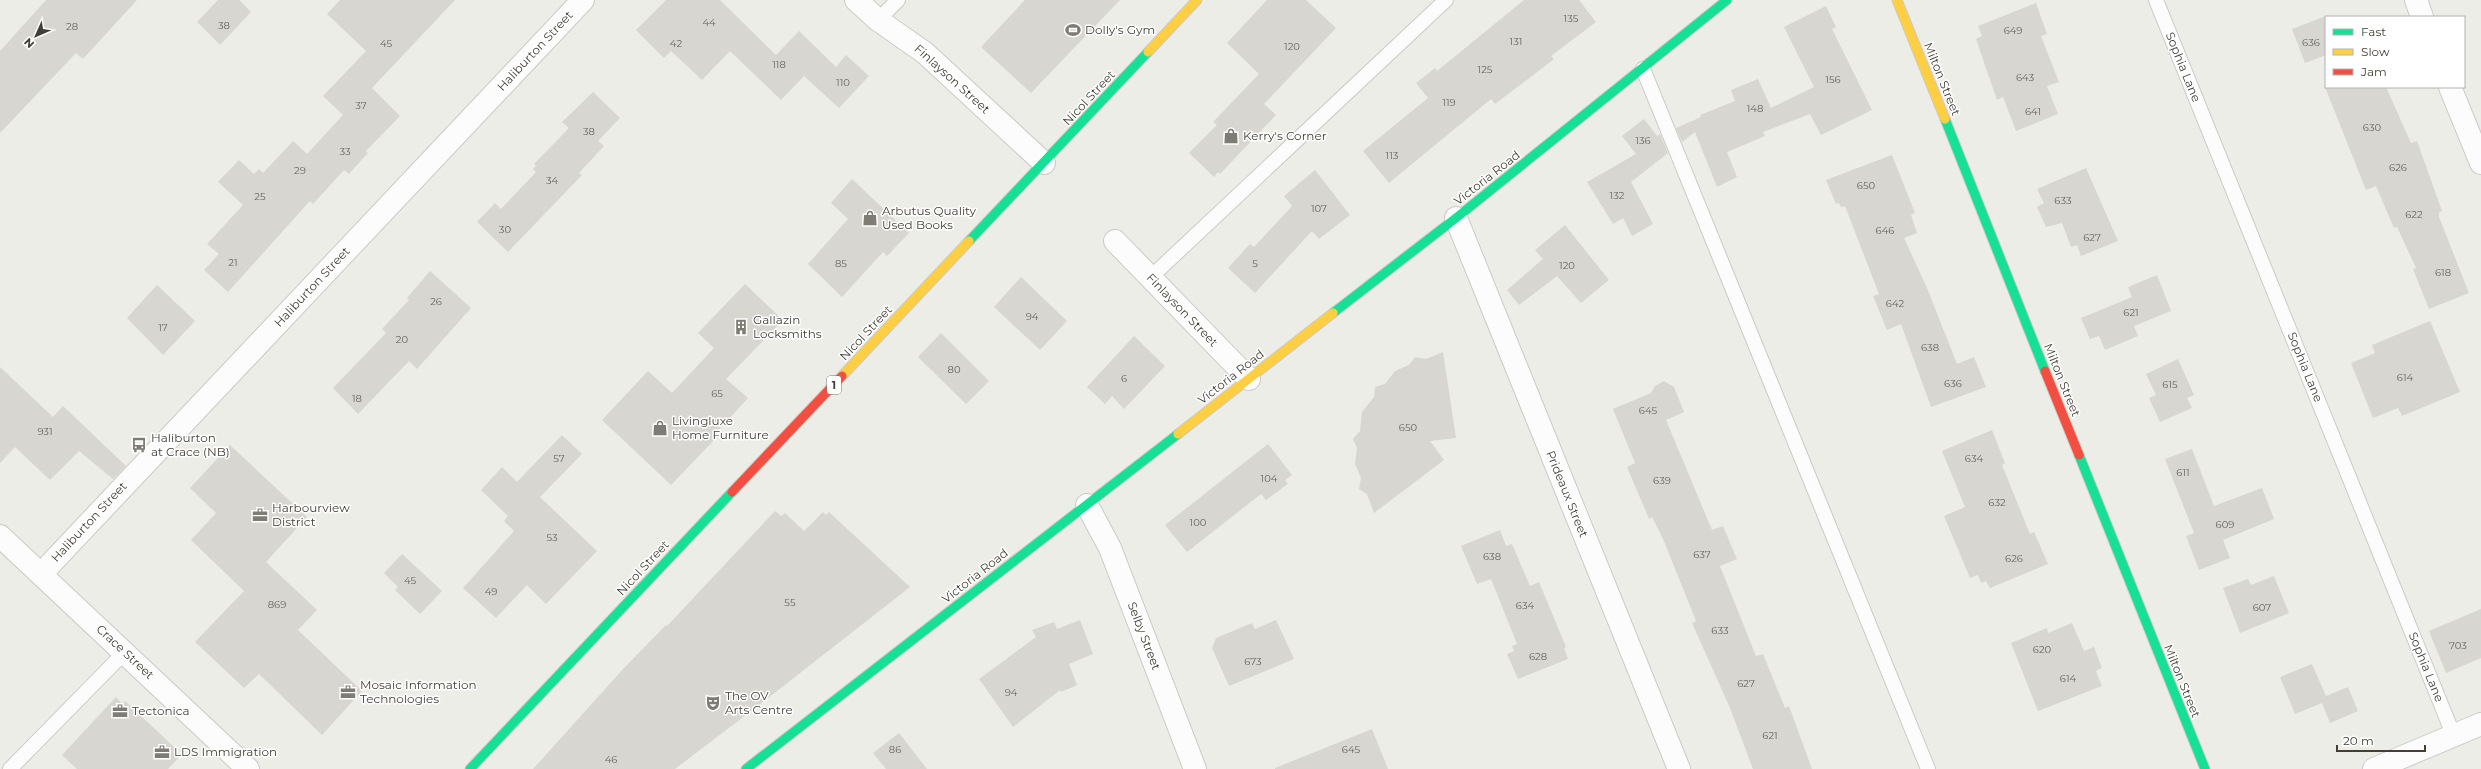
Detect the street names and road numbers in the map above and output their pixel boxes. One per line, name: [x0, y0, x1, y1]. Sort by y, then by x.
street label: Haliburton Street: [494, 7, 576, 94]
street label: Sophia Lane: [2163, 30, 2204, 104]
street label: Milton Street: [1921, 40, 1964, 118]
street label: Finlayson Street: [912, 41, 993, 117]
street label: Nicol Street: [1059, 67, 1118, 128]
street label: Victoria Road: [1451, 147, 1523, 208]
street label: Haliburton Street: [271, 243, 353, 330]
street label: Finlayson Street: [1143, 270, 1221, 350]
street label: Nicol Street: [836, 302, 895, 363]
street label: Sophia Lane: [2285, 330, 2326, 404]
street label: Milton Street: [2041, 341, 2084, 419]
street label: Victoria Road: [1195, 346, 1267, 407]
road number: 1: [827, 376, 841, 394]
street label: Prideaux Street: [1543, 448, 1592, 540]
street label: Haliburton Street: [48, 478, 130, 565]
street label: Nicol Street: [613, 537, 672, 598]
street label: Victoria Road: [939, 545, 1011, 606]
street label: Selby Street: [1125, 600, 1164, 672]
street label: Crace Street: [93, 621, 157, 682]
street label: Sophia Lane: [2406, 630, 2447, 704]
street label: Milton Street: [2161, 642, 2204, 720]

